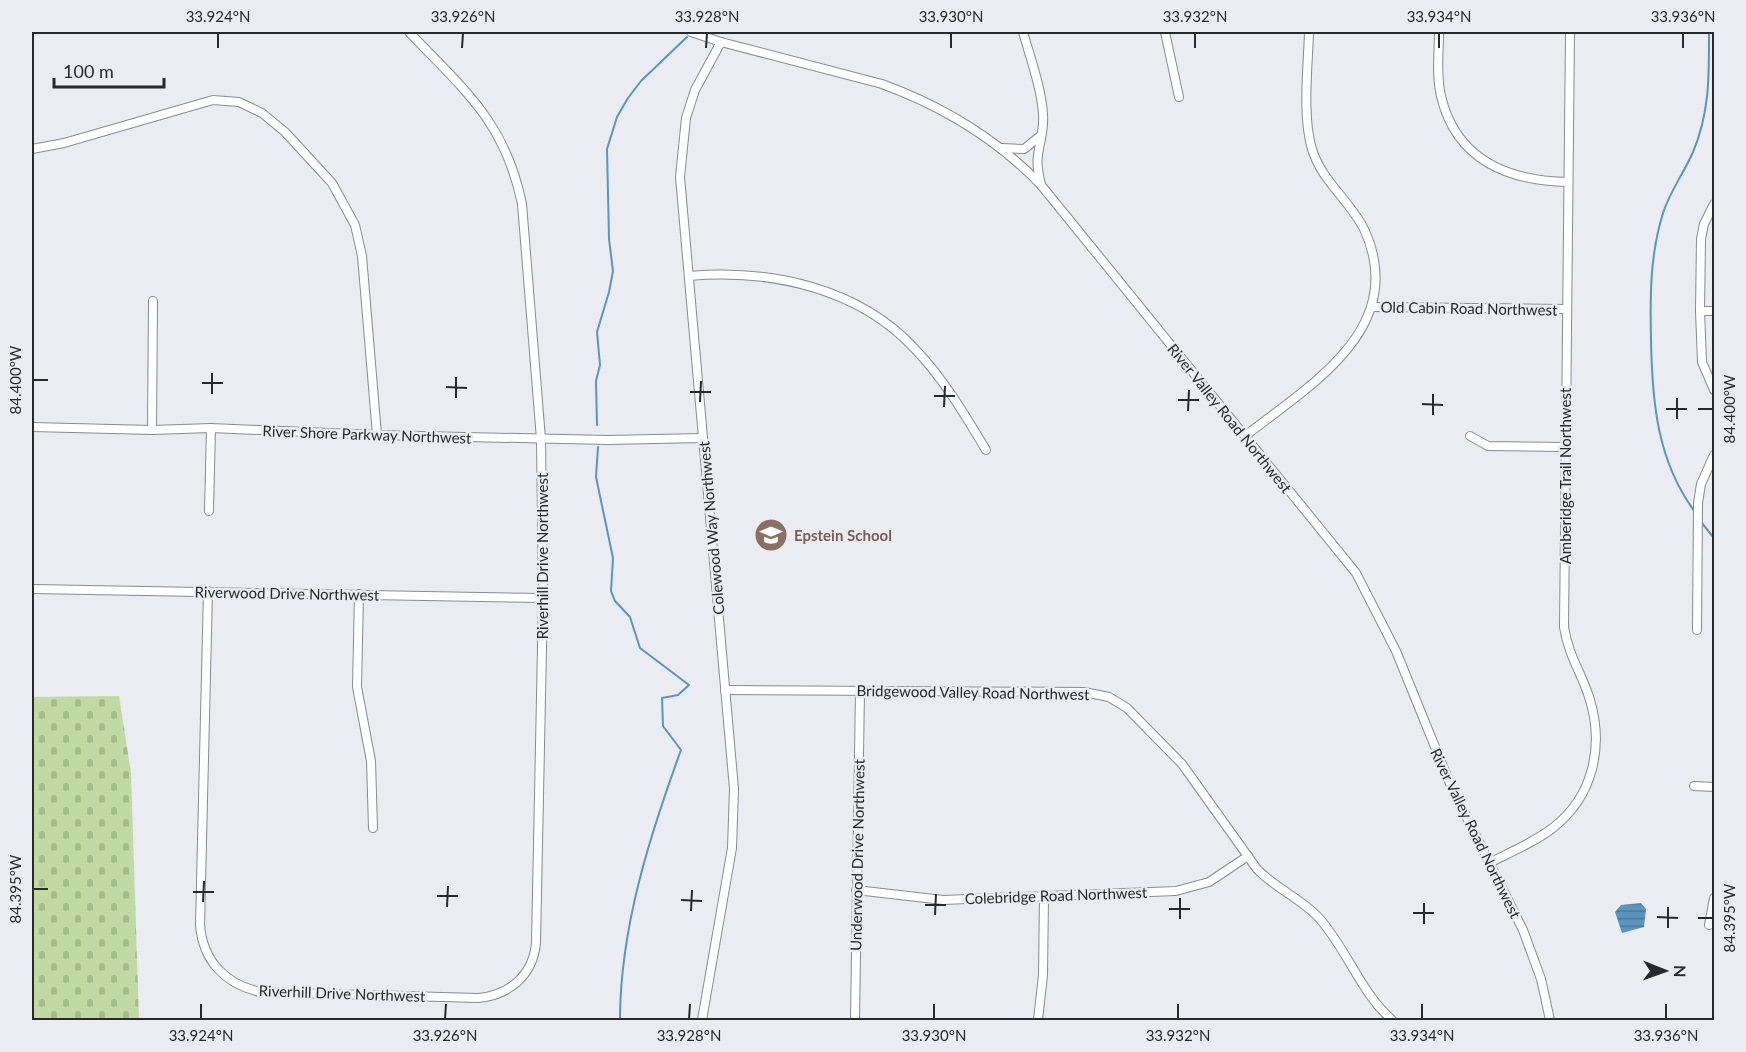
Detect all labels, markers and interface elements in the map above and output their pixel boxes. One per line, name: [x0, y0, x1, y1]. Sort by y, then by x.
text: 33.924°N: [186, 7, 250, 25]
text: 33.926°N: [431, 7, 495, 25]
text: 33.928°N: [675, 7, 739, 25]
text: 33.930°N: [919, 7, 983, 25]
text: 33.932°N: [1163, 7, 1227, 25]
text: 33.934°N: [1407, 7, 1471, 25]
text: 33.936°N: [1651, 7, 1715, 25]
scale bar: [54, 51, 164, 89]
text: 100 m: [63, 60, 114, 82]
street label: Old Cabin Road Northwest: [1380, 297, 1558, 319]
street label: River Valley Road Northwest: [1164, 340, 1296, 497]
text: 84.400°W: [6, 345, 24, 414]
text: 84.400°W: [1720, 374, 1738, 443]
street label: Amberidge Trail Northwest: [1556, 387, 1574, 564]
street label: River Shore Parkway Northwest: [262, 421, 472, 447]
street label: Colewood Way Northwest: [694, 440, 728, 615]
street label: Riverhill Drive Northwest: [533, 472, 551, 639]
school or university icon: Epstein School: [753, 517, 789, 553]
place label: Epstein School: [794, 526, 892, 544]
street label: Riverwood Drive Northwest: [195, 582, 380, 604]
street label: Bridgewood Valley Road Northwest: [856, 681, 1090, 703]
street label: River Valley Road Northwest: [1427, 745, 1525, 921]
street label: Underwood Drive Northwest: [846, 758, 868, 951]
text: 84.395°W: [6, 854, 24, 923]
street label: Colebridge Road Northwest: [964, 883, 1148, 907]
text: 84.395°W: [1720, 883, 1738, 952]
north arrow: [1635, 941, 1695, 1001]
text: N: [1671, 965, 1690, 978]
street label: Riverhill Drive Northwest: [258, 981, 426, 1005]
text: 33.924°N: [169, 1026, 233, 1044]
text: 33.926°N: [413, 1026, 477, 1044]
text: 33.928°N: [657, 1026, 721, 1044]
text: 33.930°N: [902, 1026, 966, 1044]
text: 33.932°N: [1146, 1026, 1210, 1044]
text: 33.934°N: [1390, 1026, 1454, 1044]
text: 33.936°N: [1634, 1026, 1698, 1044]

